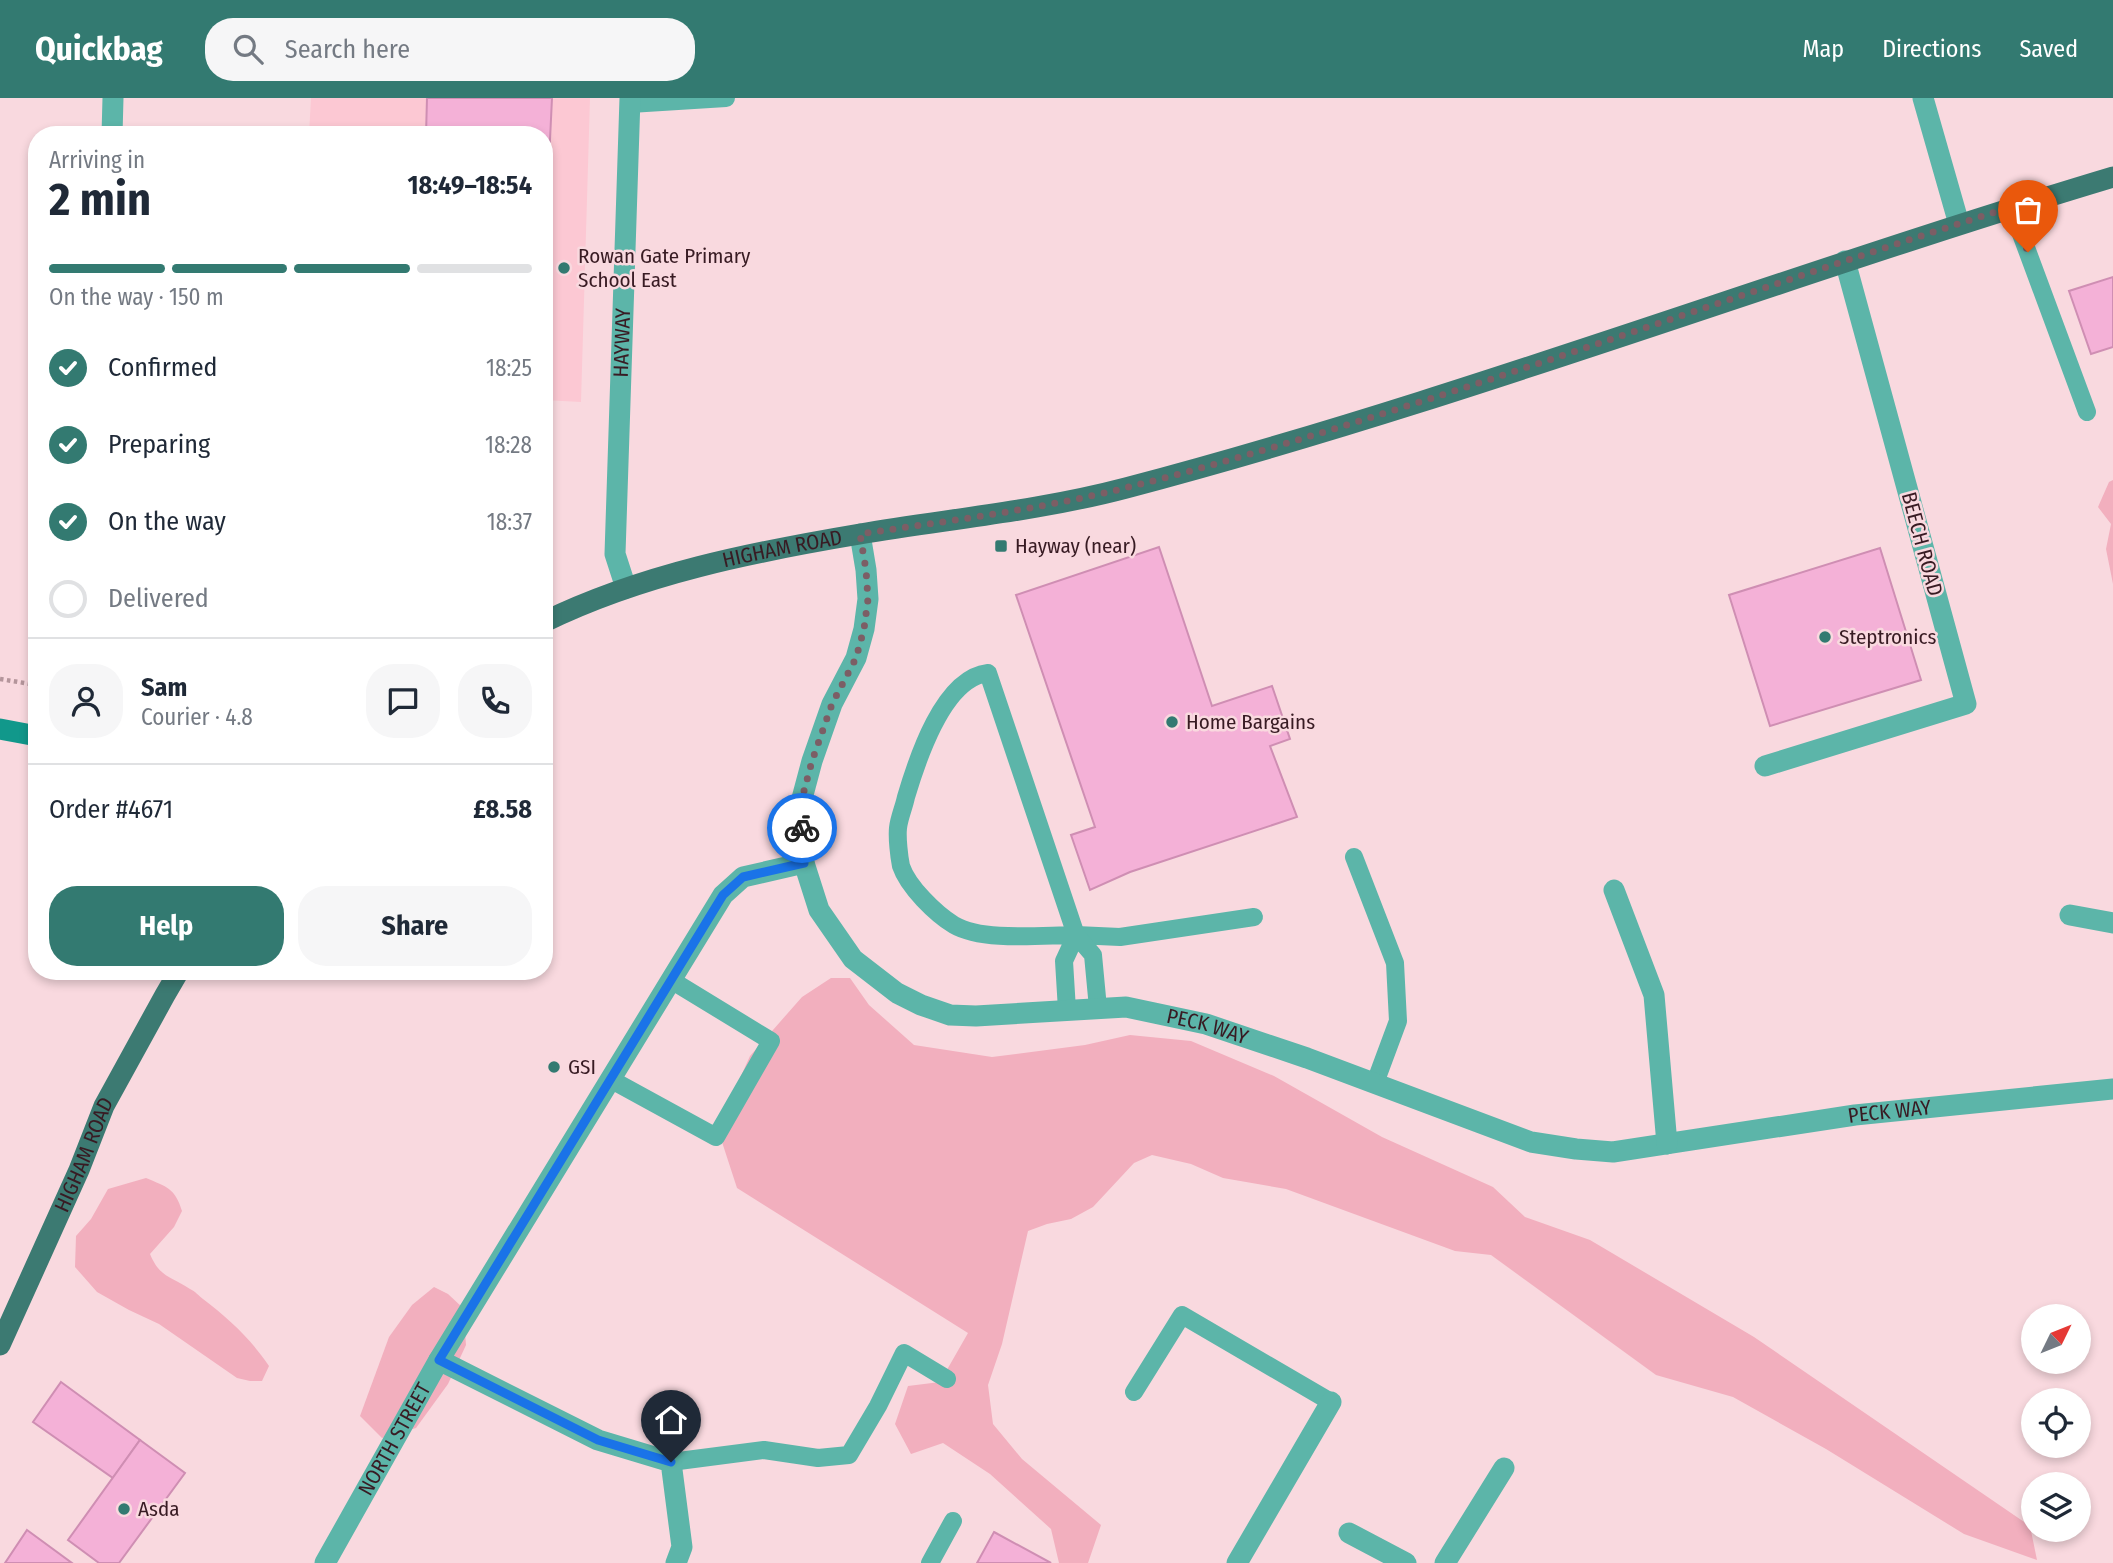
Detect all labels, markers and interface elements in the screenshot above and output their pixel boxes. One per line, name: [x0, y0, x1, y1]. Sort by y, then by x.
search box: [205, 18, 695, 81]
text: Quickbag: [35, 29, 163, 69]
icon: search: [229, 30, 267, 68]
text: Search here: [285, 34, 410, 65]
text: Map: [1803, 35, 1844, 63]
text: Directions: [1882, 35, 1981, 63]
text: Saved: [2019, 35, 2078, 63]
text: Arriving in: [49, 146, 145, 174]
text: 18:49–18:54: [408, 170, 532, 201]
text: 2 min: [49, 172, 151, 227]
pin: [1998, 180, 2058, 252]
icon: bag: [2009, 191, 2047, 229]
place label: Rowan Gate Primary School East: [578, 243, 751, 293]
marker: Rowan Gate Primary School East: [556, 260, 572, 276]
text: On the way · 150 m: [49, 283, 224, 311]
street label: HAYWAY: [608, 307, 636, 378]
icon: check: [49, 349, 87, 387]
text: Confirmed: [108, 352, 218, 383]
text: 18:25: [486, 354, 532, 382]
icon: check: [49, 426, 87, 464]
text: Preparing: [108, 429, 210, 460]
text: 18:28: [485, 431, 532, 459]
street label: BEECH ROAD: [1896, 489, 1948, 599]
icon: check: [49, 503, 87, 541]
text: On the way: [108, 506, 226, 537]
text: 18:37: [487, 508, 532, 536]
street label: HIGHAM ROAD: [720, 524, 844, 573]
place label: Hayway (near): [1015, 533, 1136, 559]
marker: Hayway (near): [993, 538, 1009, 554]
text: Delivered: [108, 583, 209, 614]
place label: Steptronics: [1839, 624, 1937, 650]
marker: Steptronics: [1817, 629, 1833, 645]
button: person: [49, 664, 123, 738]
button: chat: [366, 664, 440, 738]
button: phone: [458, 664, 532, 738]
text: Sam: [141, 672, 187, 703]
text: Courier · 4.8: [141, 703, 253, 731]
place label: Home Bargains: [1186, 709, 1315, 735]
marker: Home Bargains: [1164, 714, 1180, 730]
courier: [767, 793, 837, 863]
text: Order #4671: [49, 794, 173, 825]
text: £8.58: [473, 794, 532, 825]
icon: bike: [783, 809, 821, 847]
button: Help: [49, 886, 284, 966]
button: Share: [298, 886, 532, 966]
street label: PECK WAY: [1164, 1003, 1252, 1050]
place label: GSI: [568, 1054, 596, 1080]
marker: GSI: [546, 1059, 562, 1075]
street label: HIGHAM ROAD: [49, 1093, 119, 1216]
street label: PECK WAY: [1846, 1094, 1933, 1129]
north arrow: [2021, 1304, 2091, 1374]
map controls: [2021, 1304, 2091, 1542]
street label: NORTH STREET: [353, 1378, 437, 1500]
button: locate: [2021, 1388, 2091, 1458]
pin: [641, 1390, 701, 1462]
icon: home: [652, 1401, 690, 1439]
button: layers: [2021, 1472, 2091, 1542]
place label: Asda: [138, 1496, 180, 1522]
marker: Asda: [116, 1501, 132, 1517]

